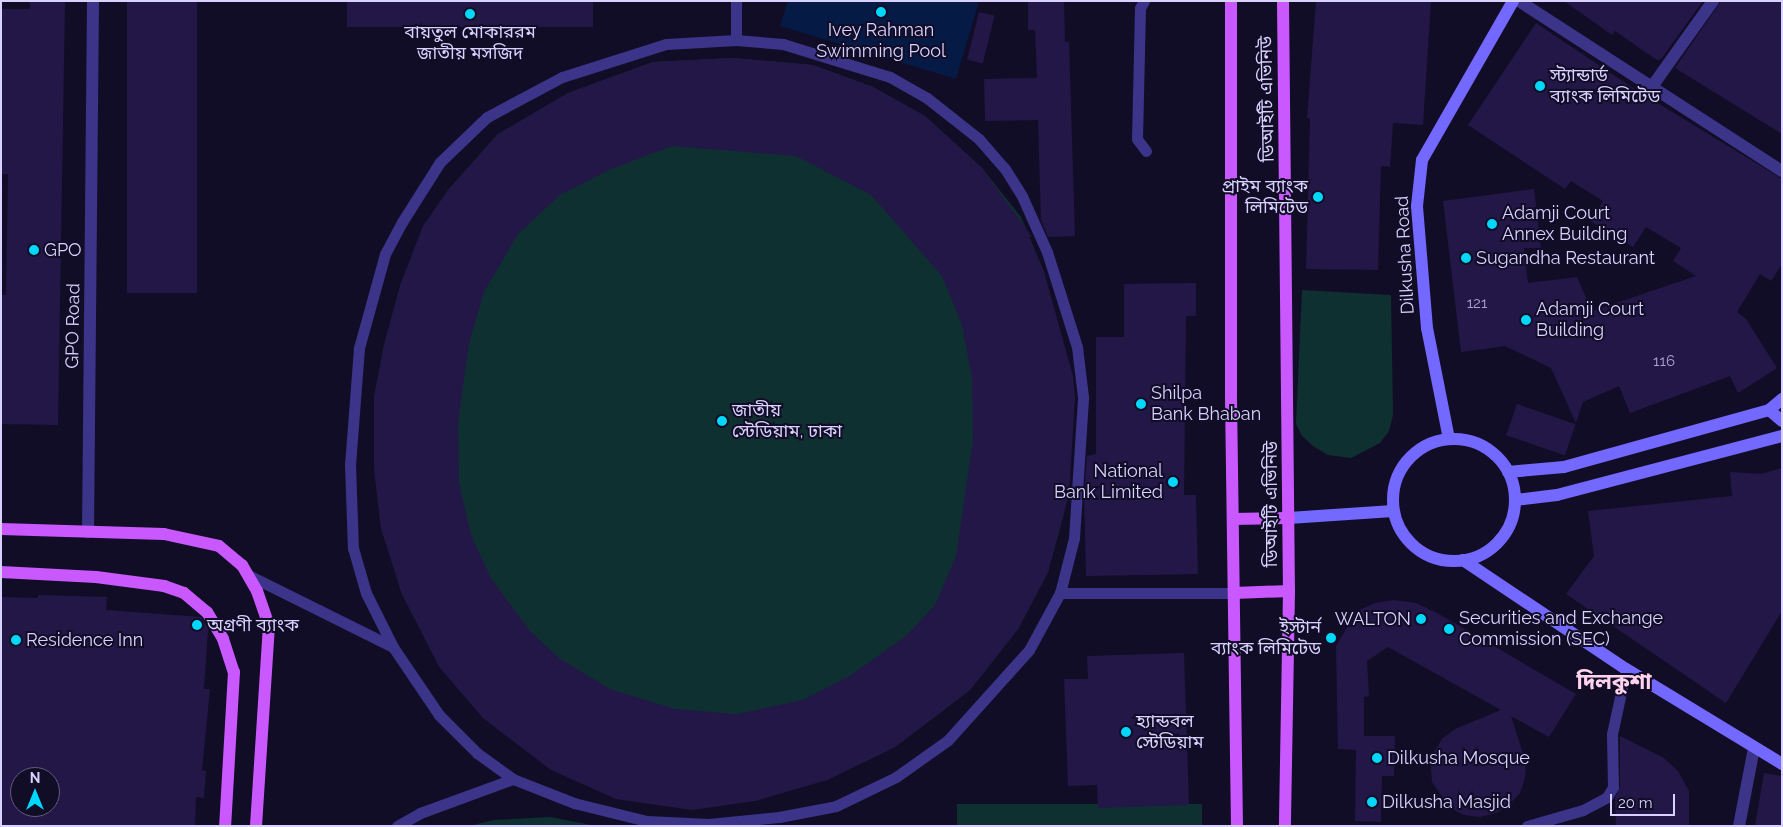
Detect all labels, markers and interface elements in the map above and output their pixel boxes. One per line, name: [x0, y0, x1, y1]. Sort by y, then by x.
marker: Ivey Rahman Swimming Pool: [875, 6, 887, 18]
marker: বায়তুল মোকাররম জাতীয় মসজিদ: [464, 8, 476, 20]
place label: Ivey Rahman Swimming Pool: [816, 20, 946, 62]
place label: বায়তুল মোকাররম জাতীয় মসজিদ: [404, 22, 536, 64]
street label: ডিআইটি এভিনিউ: [1255, 36, 1279, 162]
place label: স্ট্যান্ডার্ড ব্যাংক লিমিটেড: [1550, 65, 1660, 108]
marker: স্ট্যান্ডার্ড ব্যাংক লিমিটেড: [1534, 80, 1546, 92]
place label: প্রাইম ব্যাংক লিমিটেড: [1221, 176, 1308, 218]
marker: প্রাইম ব্যাংক লিমিটেড: [1312, 191, 1324, 203]
street label: Dilkusha Road: [1391, 195, 1419, 315]
place label: Adamji Court Annex Building: [1502, 203, 1627, 245]
marker: Adamji Court Annex Building: [1486, 218, 1498, 230]
place label: GPO: [44, 239, 82, 261]
marker: GPO: [28, 244, 40, 256]
place label: Sugandha Restaurant: [1476, 247, 1655, 269]
marker: Sugandha Restaurant: [1460, 252, 1472, 264]
street label: GPO Road: [61, 283, 85, 369]
house number: 121: [1467, 295, 1487, 313]
place label: Adamji Court Building: [1536, 299, 1644, 342]
marker: Adamji Court Building: [1520, 314, 1532, 326]
house number: 116: [1653, 353, 1675, 371]
place label: Shilpa Bank Bhaban: [1151, 383, 1261, 426]
marker: Shilpa Bank Bhaban: [1135, 398, 1147, 410]
place label: জাতীয় স্টেডিয়াম, ঢাকা: [732, 400, 842, 442]
marker: জাতীয় স্টেডিয়াম, ঢাকা: [716, 415, 728, 427]
street label: ডিআইটি এভিনিউ: [1260, 441, 1282, 567]
place label: National Bank Limited: [1054, 461, 1163, 504]
marker: National Bank Limited: [1167, 476, 1179, 488]
place label: WALTON: [1335, 608, 1411, 630]
place label: Securities and Exchange Commission (SEC): [1459, 608, 1663, 650]
marker: WALTON: [1415, 613, 1427, 625]
place label: অগ্রণী ব্যাংক: [207, 614, 299, 636]
place label: ইস্টার্ন ব্যাংক লিমিটেড: [1211, 617, 1321, 660]
marker: অগ্রণী ব্যাংক: [191, 619, 203, 631]
marker: Securities and Exchange Commission (SEC): [1443, 623, 1455, 635]
place label: Residence Inn: [26, 629, 143, 651]
marker: ইস্টার্ন ব্যাংক লিমিটেড: [1325, 632, 1337, 644]
marker: Residence Inn: [10, 634, 22, 646]
district label: দিলকুশা: [1576, 669, 1652, 695]
place label: হ্যান্ডবল স্টেডিয়াম: [1136, 711, 1203, 754]
marker: হ্যান্ডবল স্টেডিয়াম: [1120, 726, 1132, 738]
place label: Dilkusha Mosque: [1387, 747, 1530, 769]
marker: Dilkusha Mosque: [1371, 752, 1383, 764]
north arrow: [10, 767, 60, 817]
text: N: [30, 770, 40, 786]
scale bar: [1613, 784, 1678, 816]
place label: Dilkusha Masjid: [1382, 791, 1511, 813]
text: 20 m: [1618, 794, 1653, 812]
marker: Dilkusha Masjid: [1366, 796, 1378, 808]

